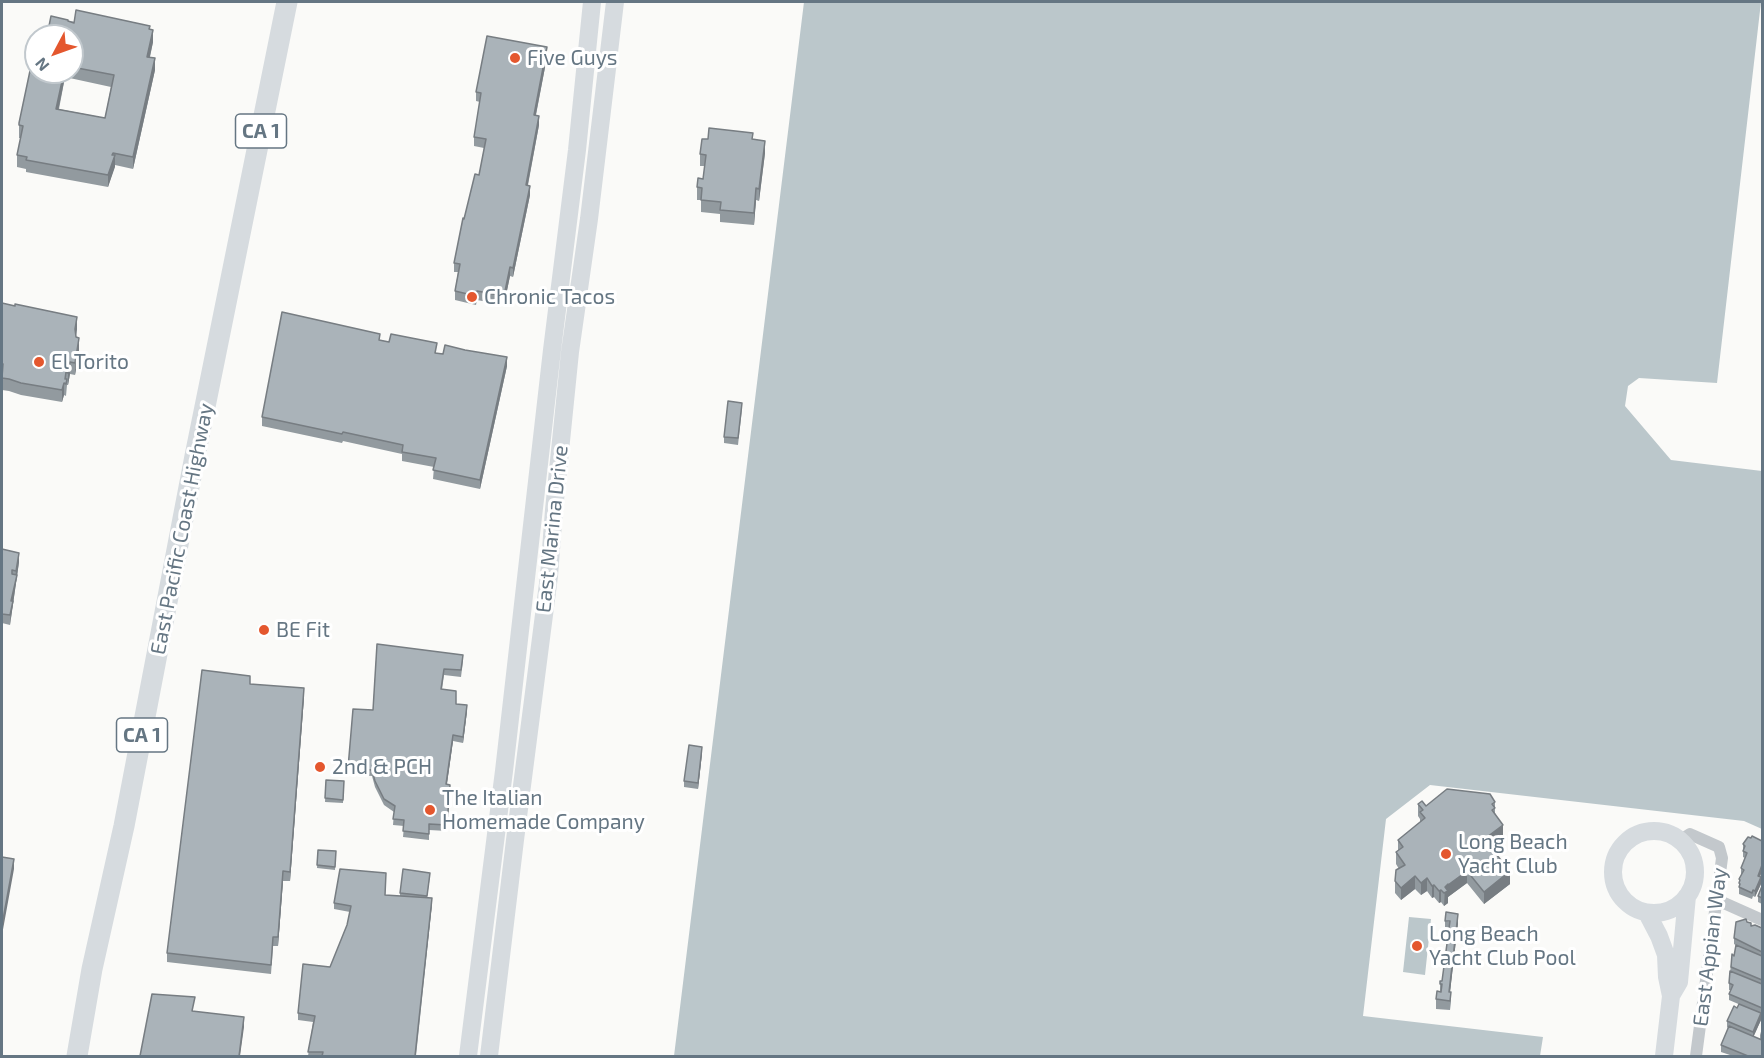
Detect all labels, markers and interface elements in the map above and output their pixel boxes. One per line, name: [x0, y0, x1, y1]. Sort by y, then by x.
north arrow: [24, 24, 84, 84]
place label: Five Guys: [527, 45, 617, 71]
marker: Five Guys: [508, 51, 522, 65]
text: N: [31, 54, 53, 75]
road number: CA 1: [236, 114, 286, 148]
place label: Chronic Tacos: [484, 284, 615, 310]
marker: Chronic Tacos: [465, 290, 479, 304]
place label: El Torito: [51, 349, 129, 375]
marker: El Torito: [32, 355, 46, 369]
street label: East Pacific Coast Highway: [145, 401, 219, 657]
street label: East Marina Drive: [531, 444, 573, 614]
place label: BE Fit: [276, 617, 330, 643]
marker: BE Fit: [257, 623, 271, 637]
road number: CA 1: [116, 718, 168, 752]
place label: 2nd & PCH: [332, 754, 432, 780]
marker: 2nd & PCH: [313, 760, 327, 774]
place label: The Italian Homemade Company: [442, 785, 645, 835]
marker: The Italian Homemade Company: [423, 803, 437, 817]
place label: Long Beach Yacht Club: [1458, 829, 1568, 879]
marker: Long Beach Yacht Club: [1439, 847, 1453, 861]
street label: East Appian Way: [1688, 866, 1732, 1028]
place label: Long Beach Yacht Club Pool: [1429, 921, 1576, 971]
marker: Long Beach Yacht Club Pool: [1410, 939, 1424, 953]

